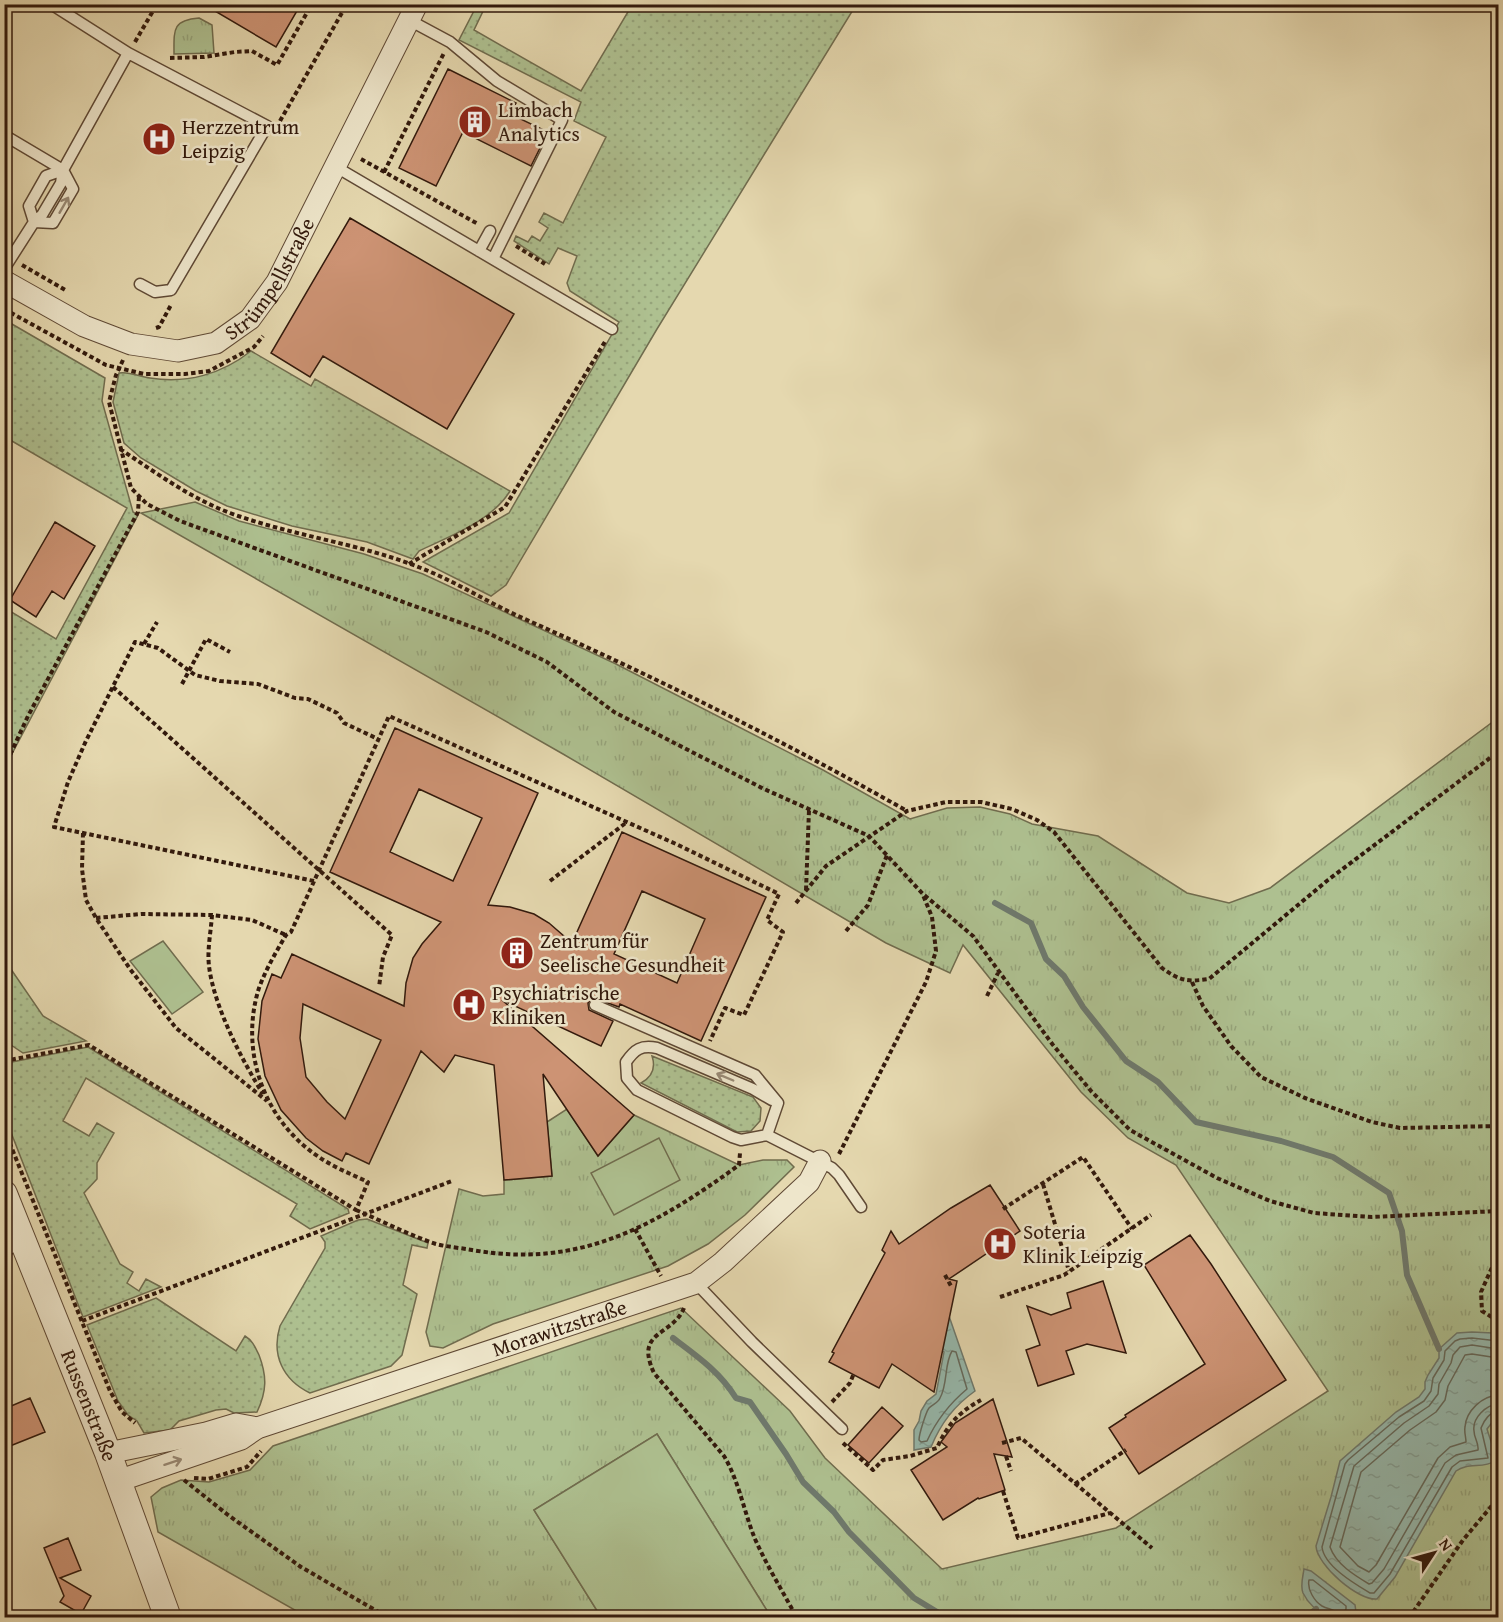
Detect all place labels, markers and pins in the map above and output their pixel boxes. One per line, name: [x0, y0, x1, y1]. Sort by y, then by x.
place label: Limbach Analytics: [498, 94, 580, 149]
building icon: Limbach Analytics: [457, 104, 493, 140]
place label: Herzzentrum Leipzig: [182, 111, 299, 166]
hospital icon: Herzzentrum Leipzig: [141, 121, 177, 157]
place label: Zentrum für Seelische Gesundheit: [540, 925, 726, 980]
building icon: Zentrum für Seelische Gesundheit: [499, 935, 535, 971]
place label: Psychiatrische Kliniken: [492, 977, 620, 1032]
hospital icon: Psychiatrische Kliniken: [451, 987, 487, 1023]
place label: Soteria Klinik Leipzig: [1023, 1216, 1144, 1271]
hospital icon: Soteria Klinik Leipzig: [982, 1226, 1018, 1262]

